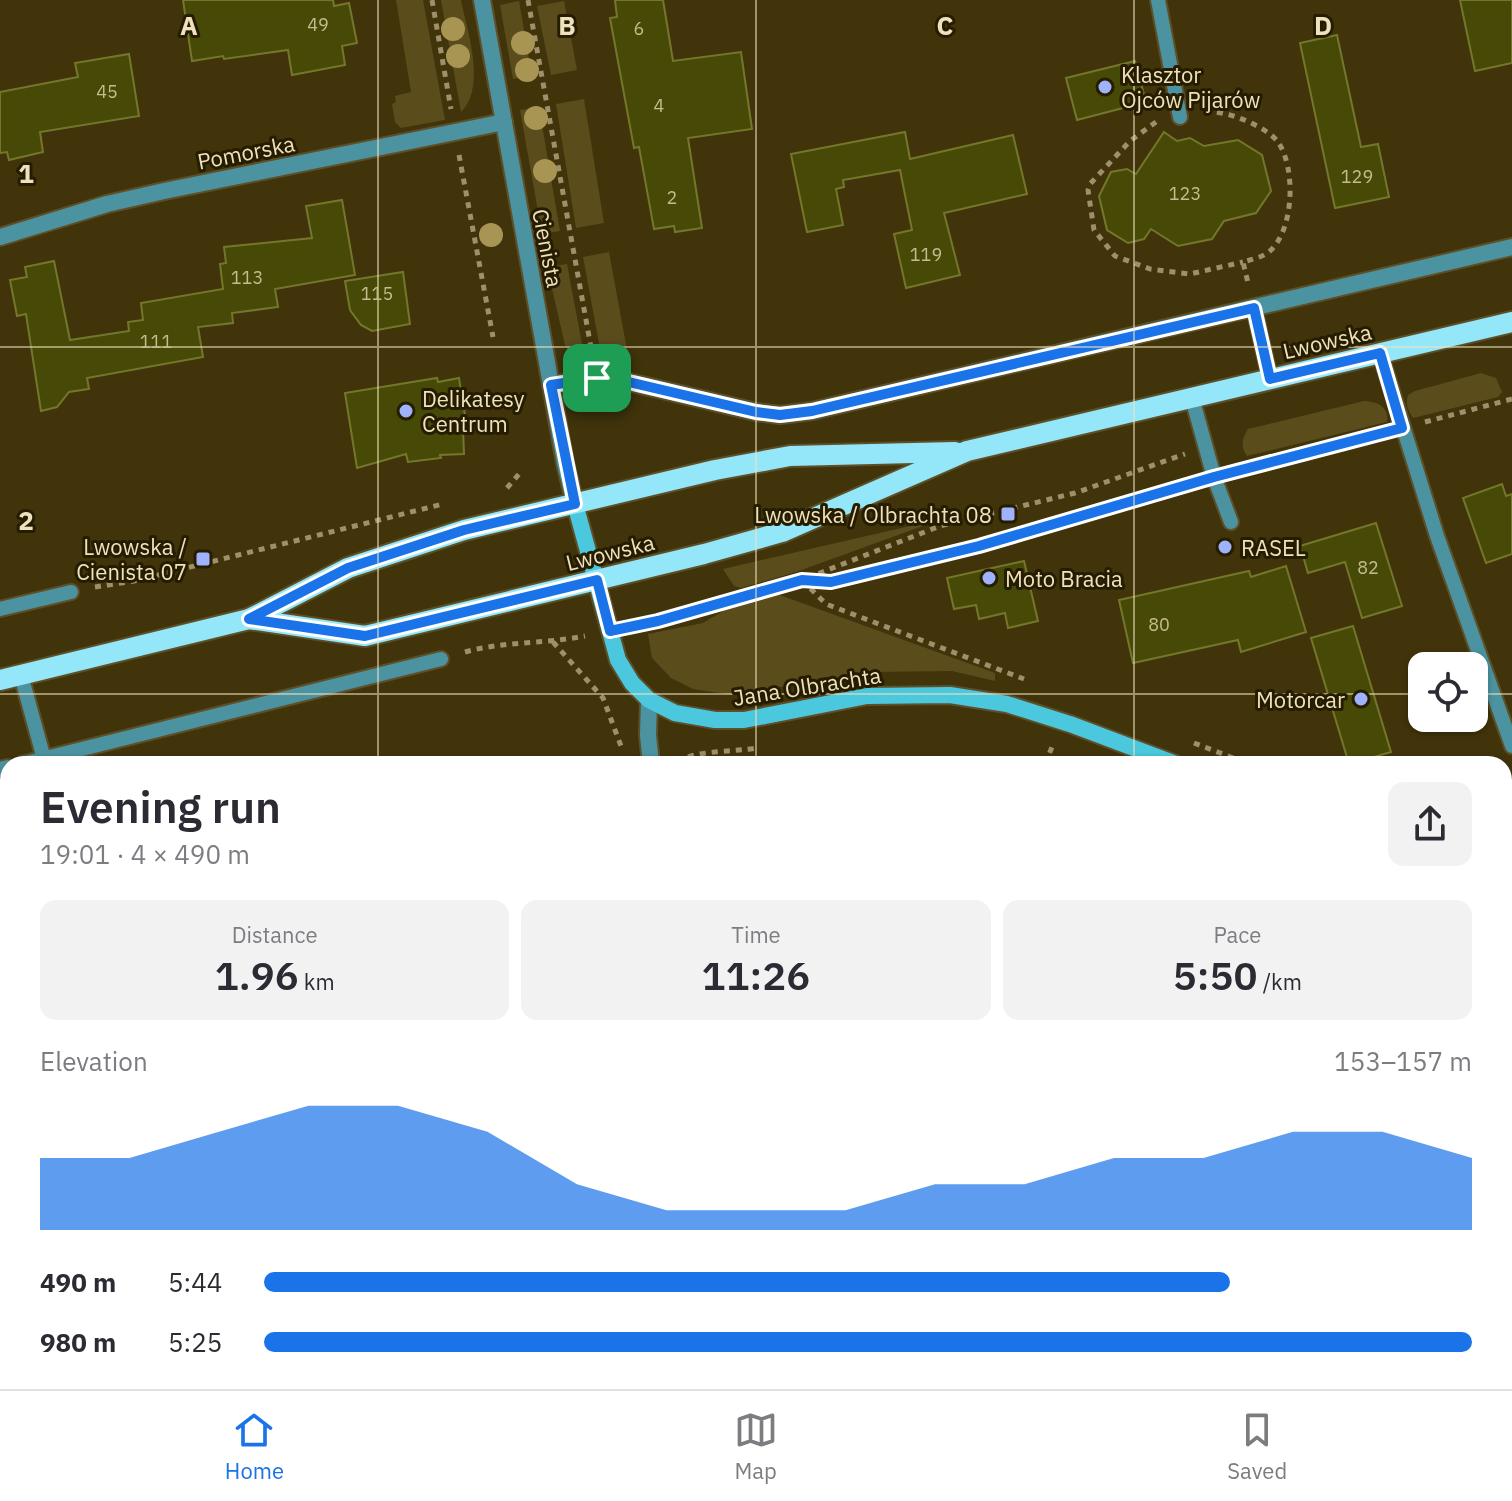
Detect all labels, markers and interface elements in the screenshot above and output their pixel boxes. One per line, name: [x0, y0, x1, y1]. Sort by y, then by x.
text: A: [180, 8, 198, 42]
text: B: [558, 8, 576, 42]
text: C: [937, 8, 954, 42]
text: D: [1314, 8, 1332, 42]
house number: 49: [307, 13, 329, 36]
house number: 6: [634, 17, 644, 40]
place label: Klasztor Ojców Pijarów: [1121, 60, 1261, 114]
marker: Klasztor Ojców Pijarów: [1096, 78, 1114, 96]
house number: 45: [96, 80, 118, 103]
house number: 4: [654, 94, 665, 117]
street label: Pomorska: [195, 128, 297, 176]
text: 1: [18, 156, 34, 190]
house number: 129: [1341, 165, 1373, 188]
house number: 123: [1169, 182, 1201, 205]
house number: 2: [667, 186, 677, 209]
street label: Cienista: [526, 206, 570, 290]
house number: 119: [910, 243, 942, 266]
house number: 113: [231, 266, 263, 289]
house number: 115: [361, 282, 393, 305]
street label: Lwowska: [1280, 317, 1374, 365]
house number: 111: [140, 330, 172, 353]
pin: [563, 344, 631, 412]
icon: arrive: [575, 356, 619, 400]
place label: Delikatesy Centrum: [422, 384, 525, 438]
marker: Delikatesy Centrum: [397, 402, 415, 420]
place label: Lwowska / Olbrachta 08: [754, 500, 992, 529]
text: 2: [18, 503, 34, 537]
marker: Lwowska / Olbrachta 08: [999, 505, 1017, 523]
street label: Lwowska: [563, 527, 657, 577]
place label: Lwowska / Cienista 07: [76, 532, 187, 586]
place label: RASEL: [1241, 533, 1306, 562]
marker: RASEL: [1216, 538, 1234, 556]
marker: Lwowska / Cienista 07: [194, 550, 212, 568]
house number: 82: [1357, 556, 1379, 579]
place label: Moto Bracia: [1005, 564, 1123, 593]
marker: Moto Bracia: [980, 569, 998, 587]
house number: 80: [1148, 613, 1170, 636]
map controls: [1408, 652, 1488, 732]
button: locate: [1408, 652, 1488, 732]
street label: Jana Olbrachta: [731, 660, 883, 712]
place label: Motorcar: [1256, 685, 1345, 714]
marker: Motorcar: [1352, 690, 1370, 708]
text: Evening run: [40, 778, 281, 835]
button: share: [1388, 782, 1472, 866]
text: 19:01 · 4 × 490 m: [40, 837, 250, 871]
text: Distance: [232, 920, 318, 949]
text: Time: [731, 920, 781, 949]
text: Pace: [1213, 920, 1261, 949]
text: 1.96: [215, 949, 299, 1001]
text: 11:26: [702, 949, 810, 1001]
text: 5:50: [1173, 949, 1258, 1001]
text: km: [299, 967, 335, 996]
text: /km: [1258, 967, 1302, 996]
text: Elevation: [40, 1044, 148, 1078]
text: 153–157 m: [1334, 1044, 1472, 1078]
text: 490 m: [40, 1265, 116, 1299]
text: 5:44: [168, 1265, 222, 1299]
text: 980 m: [40, 1325, 116, 1359]
text: 5:25: [168, 1325, 222, 1359]
tab: Home: [225, 1408, 284, 1485]
tab: Map: [734, 1408, 778, 1485]
tab: Saved: [1227, 1408, 1287, 1485]

